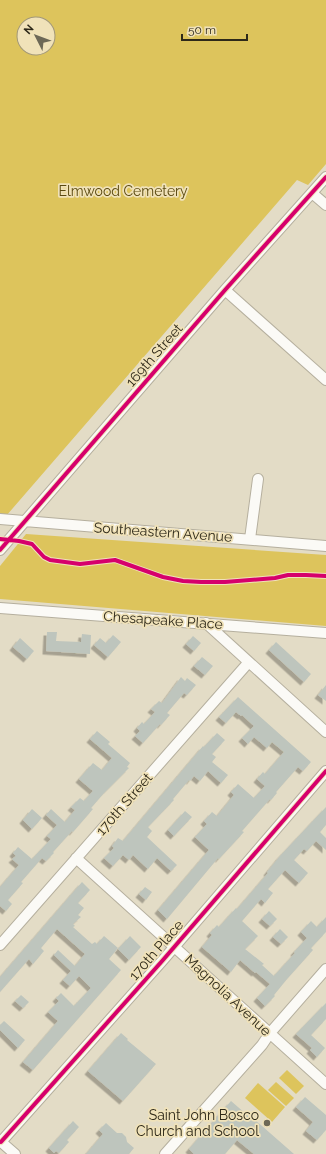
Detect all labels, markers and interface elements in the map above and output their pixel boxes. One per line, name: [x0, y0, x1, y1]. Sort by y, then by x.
north arrow: [16, 16, 56, 56]
scale bar: [182, 16, 247, 42]
text: N: [21, 22, 37, 37]
text: 50 m: [188, 23, 216, 37]
park label: Elmwood Cemetery: [58, 183, 188, 199]
street label: 169th Street: [122, 320, 186, 390]
street label: Southeastern Avenue: [93, 519, 233, 545]
street label: Chesapeake Place: [103, 608, 223, 632]
street label: 170th Street: [93, 769, 156, 838]
street label: 170th Place: [126, 917, 186, 983]
street label: Magnolia Avenue: [182, 951, 274, 1039]
place label: Saint John Bosco Church and School: [136, 1107, 259, 1139]
marker: Saint John Bosco Church and School: [262, 1118, 272, 1128]

